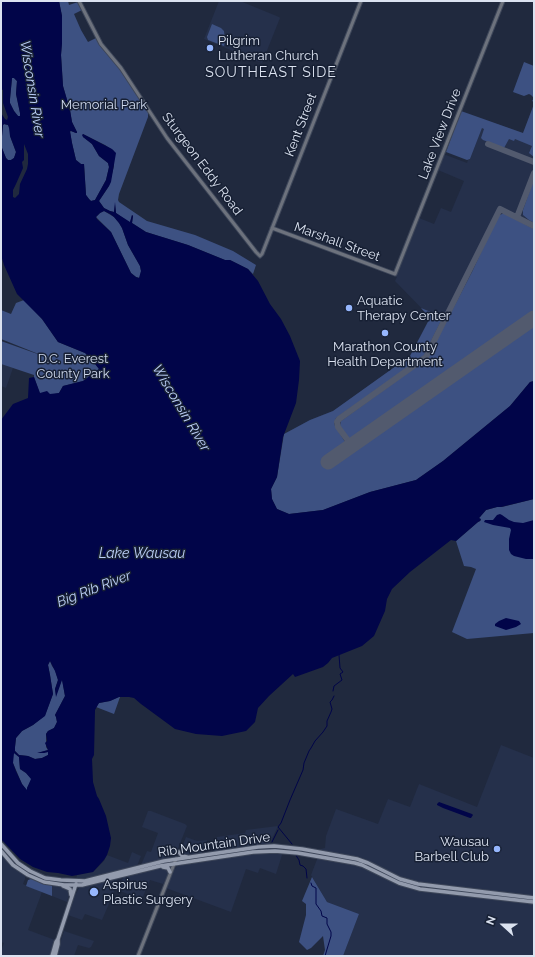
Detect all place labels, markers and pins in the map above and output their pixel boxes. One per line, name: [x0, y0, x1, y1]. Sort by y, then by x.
place label: Pilgrim Lutheran Church: [218, 33, 319, 64]
marker: Pilgrim Lutheran Church: [205, 43, 215, 53]
place label: Aquatic Therapy Center: [357, 293, 450, 324]
marker: Aquatic Therapy Center: [344, 303, 354, 313]
marker: Marathon County Health Department: [380, 328, 390, 338]
place label: Marathon County Health Department: [327, 339, 443, 370]
place label: Wausau Barbell Club: [414, 834, 489, 865]
marker: Wausau Barbell Club: [492, 844, 502, 854]
place label: Aspirus Plastic Surgery: [103, 877, 193, 908]
marker: Aspirus Plastic Surgery: [88, 886, 100, 898]

